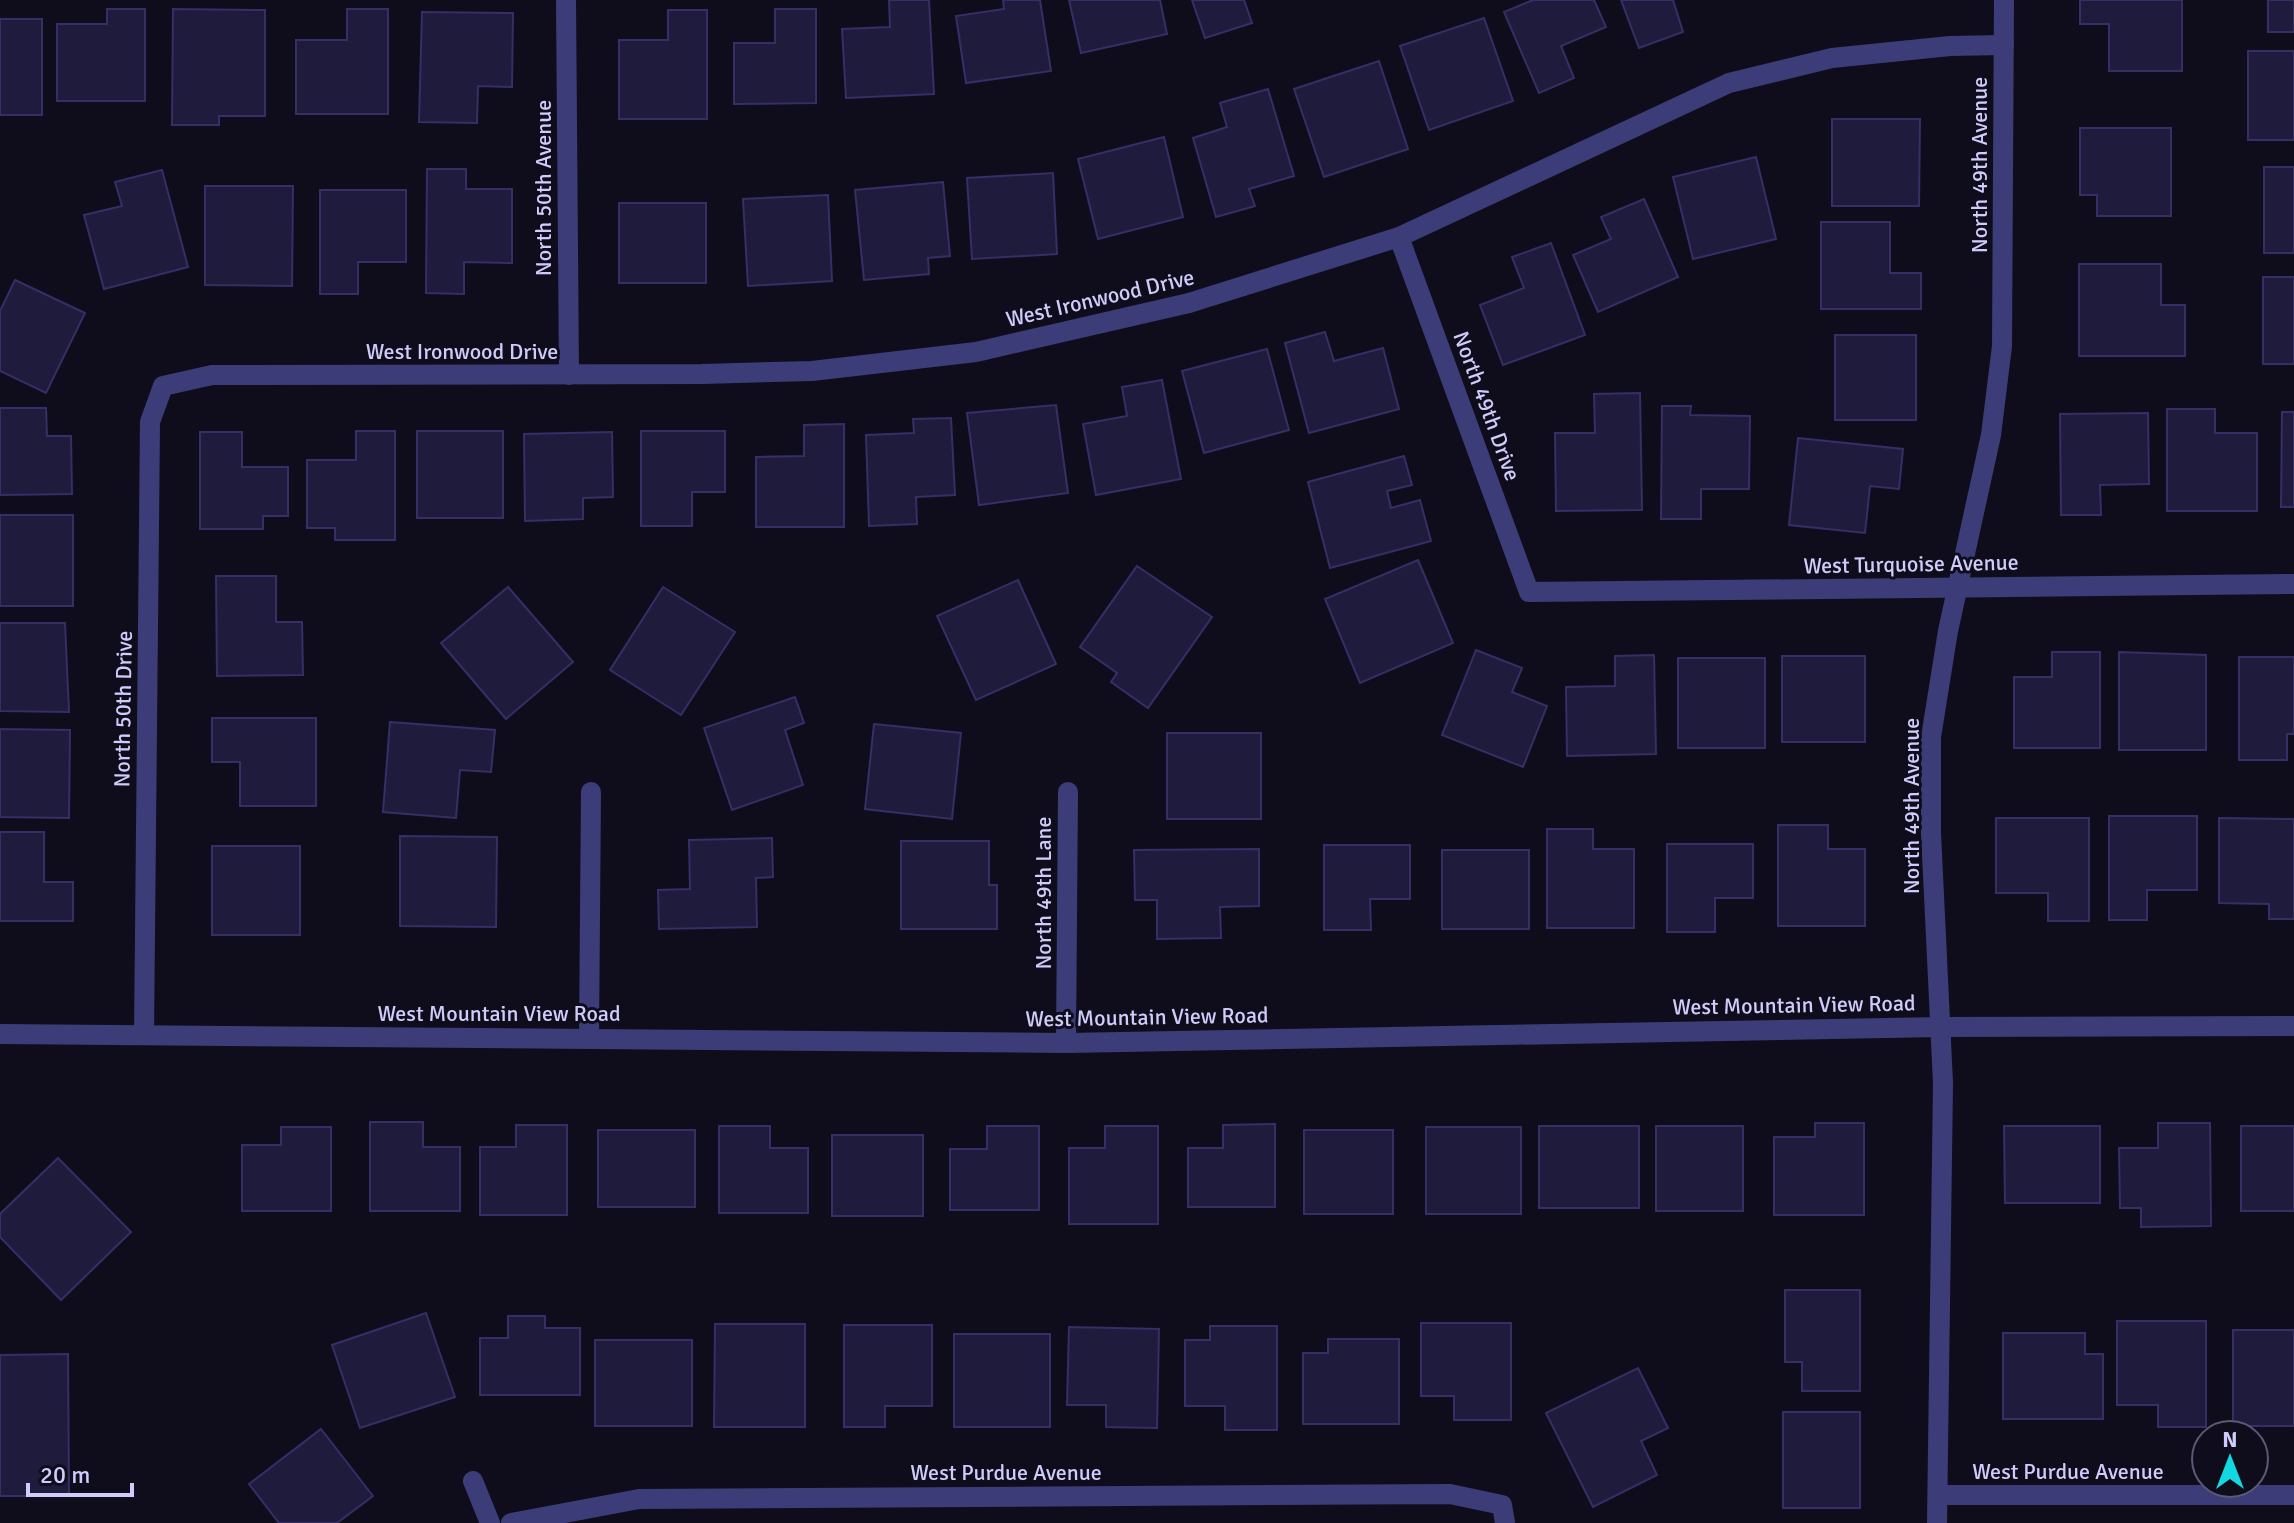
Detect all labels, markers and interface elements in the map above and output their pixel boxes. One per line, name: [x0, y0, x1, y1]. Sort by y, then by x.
street label: North 49th Avenue: [1966, 77, 1993, 253]
street label: North 50th Avenue: [530, 100, 557, 276]
street label: West Ironwood Drive: [1003, 263, 1197, 333]
street label: North 49th Drive: [1447, 328, 1527, 484]
street label: West Ironwood Drive: [366, 338, 558, 365]
street label: West Turquoise Avenue: [1803, 549, 2019, 579]
street label: North 50th Drive: [108, 630, 138, 788]
street label: North 49th Avenue: [1898, 718, 1925, 894]
street label: North 49th Lane: [1030, 816, 1057, 970]
street label: West Mountain View Road: [1672, 989, 1916, 1021]
street label: West Mountain View Road: [377, 1000, 621, 1027]
street label: West Mountain View Road: [1025, 1001, 1269, 1033]
north arrow: [2190, 1419, 2270, 1499]
text: N: [2222, 1426, 2238, 1453]
scale bar: [28, 1447, 132, 1497]
street label: West Purdue Avenue: [1972, 1458, 2164, 1485]
street label: West Purdue Avenue: [910, 1459, 1102, 1486]
text: 20 m: [40, 1460, 90, 1490]

